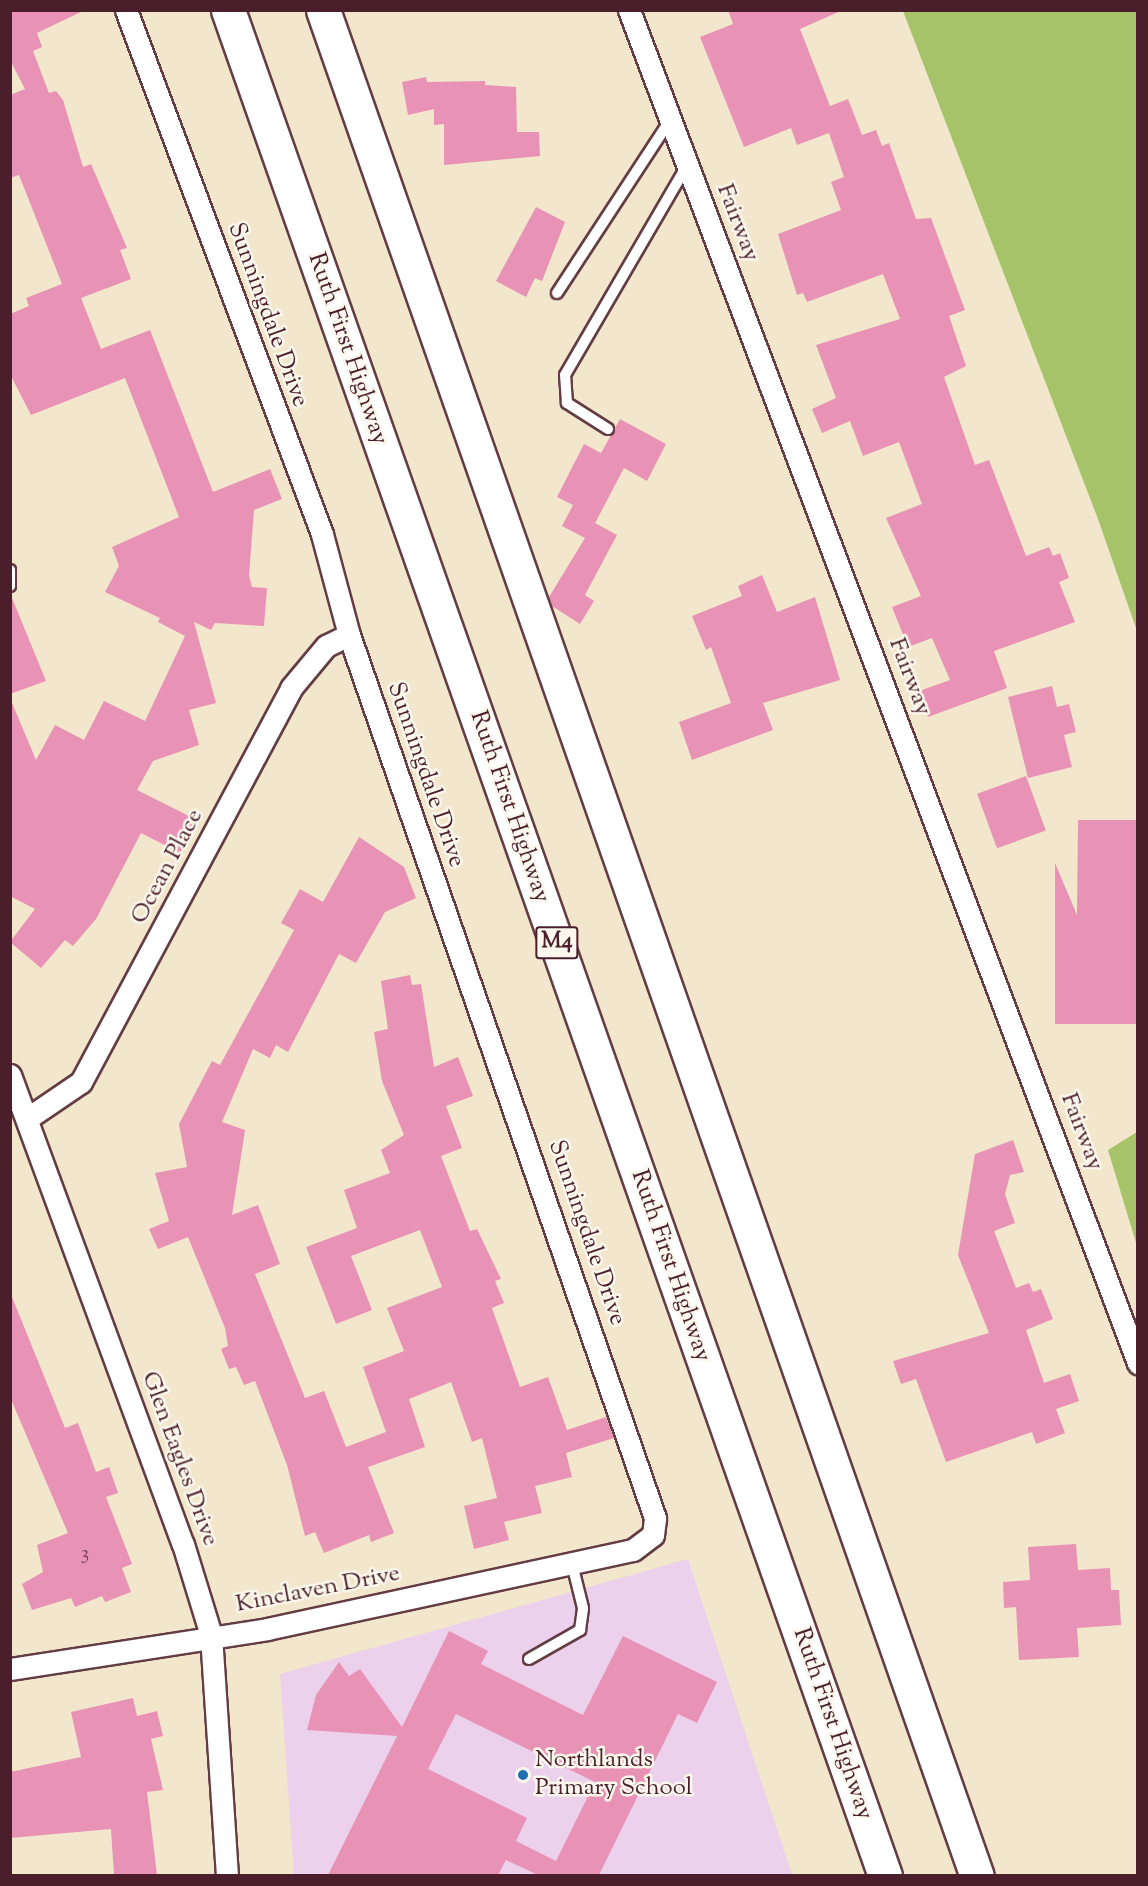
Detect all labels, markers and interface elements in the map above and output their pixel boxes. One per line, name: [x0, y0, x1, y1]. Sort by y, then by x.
street label: Fairway: [709, 180, 765, 266]
street label: Sunningdale Drive: [220, 219, 314, 411]
street label: Ruth First Highway: [301, 249, 393, 449]
street label: Fairway: [881, 634, 937, 720]
street label: Sunningdale Drive: [380, 679, 470, 871]
street label: Ruth First Highway: [463, 707, 555, 907]
street label: Ocean Place: [126, 805, 210, 929]
road number: M4: [534, 924, 580, 962]
street label: Fairway: [1053, 1089, 1109, 1175]
street label: Sunningdale Drive: [541, 1137, 631, 1329]
street label: Ruth First Highway: [624, 1166, 716, 1366]
street label: Glen Eagles Drive: [134, 1368, 224, 1550]
house number: 3: [81, 1541, 89, 1567]
street label: Kinclaven Drive: [234, 1560, 402, 1620]
street label: Ruth First Highway: [786, 1624, 878, 1824]
place label: Northlands Primary School: [535, 1747, 692, 1803]
marker: Northlands Primary School: [516, 1768, 530, 1782]

